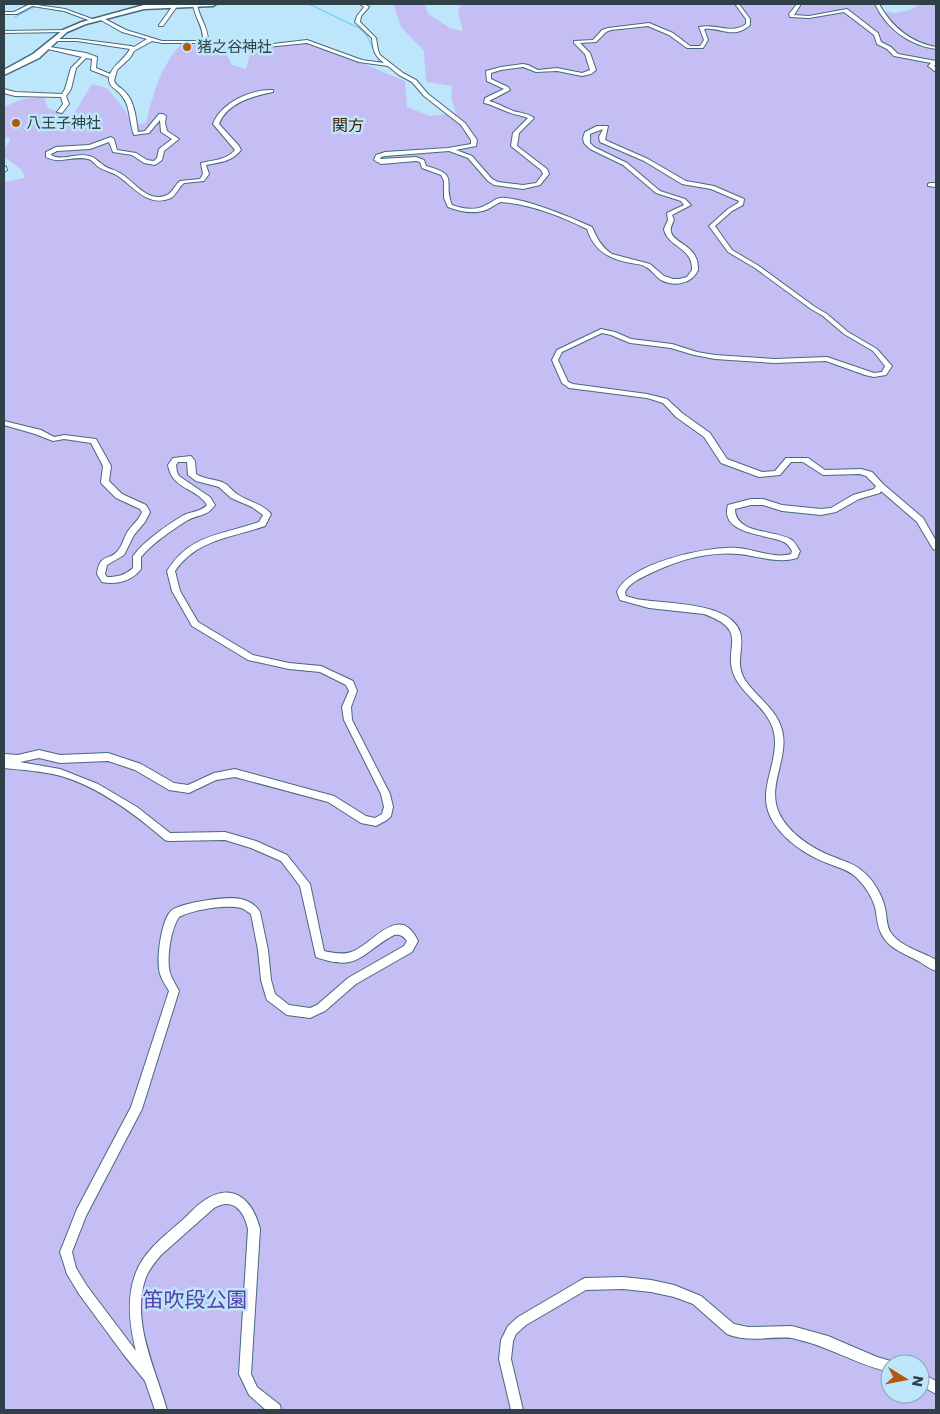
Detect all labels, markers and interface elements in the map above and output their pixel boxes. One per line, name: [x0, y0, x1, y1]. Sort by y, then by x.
place label: 猪之谷神社: [197, 36, 272, 57]
marker: 猪之谷神社: [181, 41, 193, 53]
place label: 八王子神社: [26, 112, 101, 133]
district label: 関方: [332, 114, 364, 137]
marker: 八王子神社: [10, 117, 22, 129]
park label: 笛吹段公園: [143, 1285, 248, 1314]
north arrow: [880, 1354, 930, 1404]
text: N: [907, 1374, 929, 1388]

